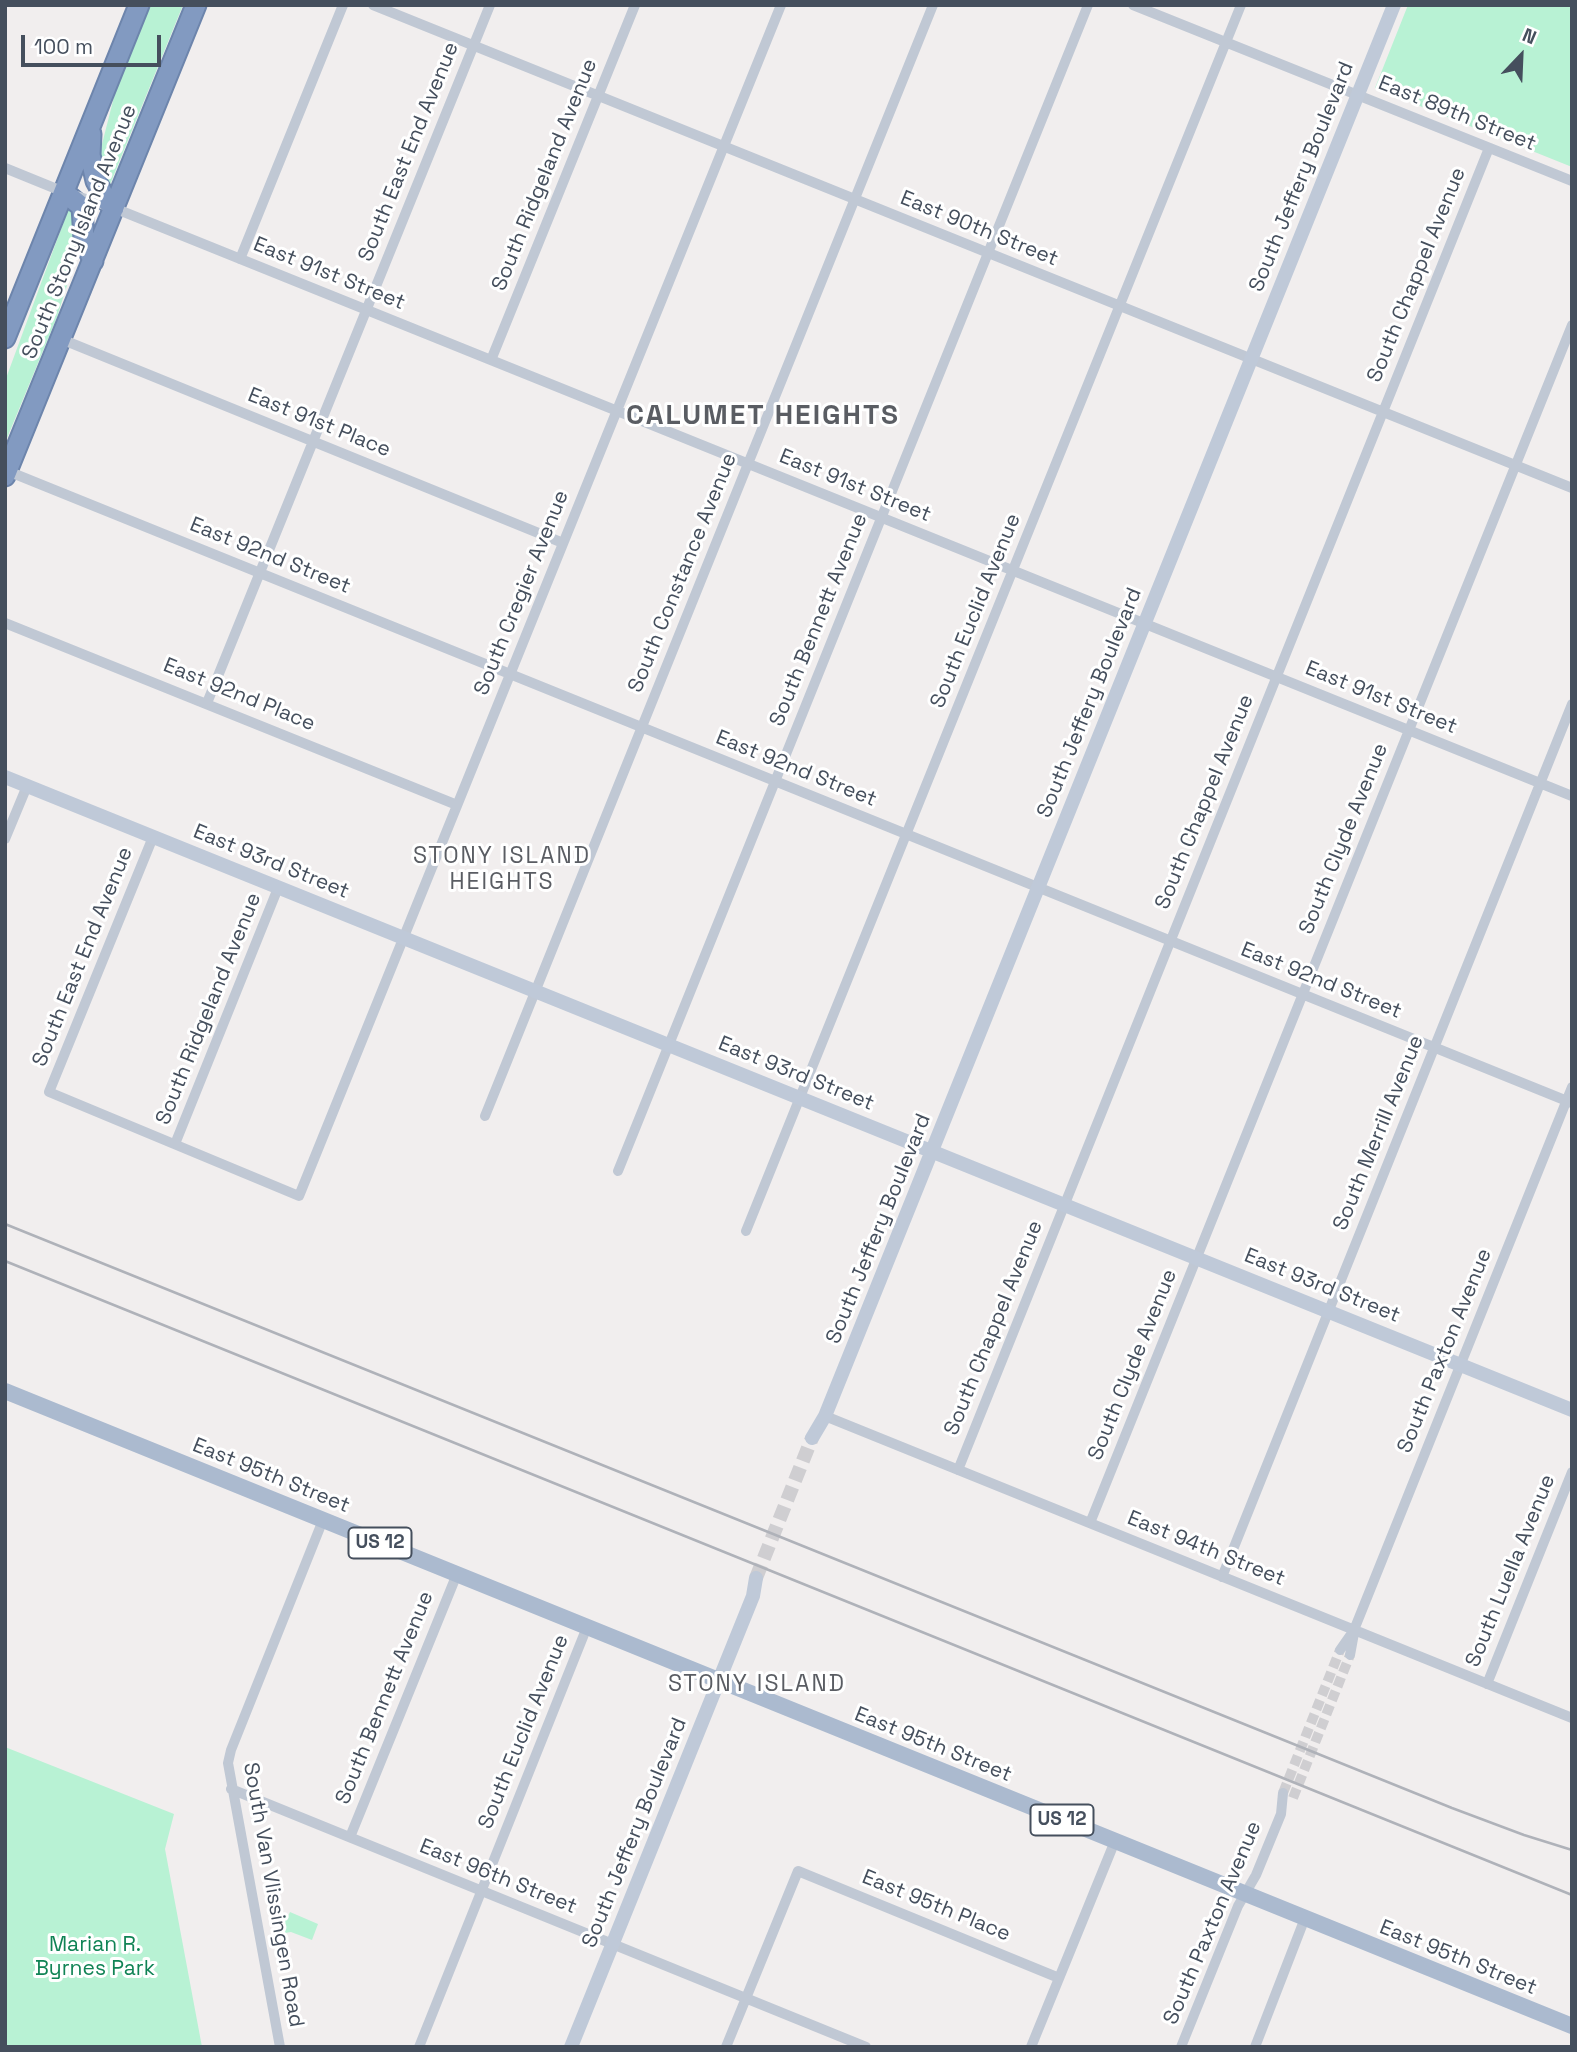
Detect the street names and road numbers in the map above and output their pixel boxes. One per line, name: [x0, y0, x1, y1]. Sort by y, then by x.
street label: South East End Avenue: [353, 39, 465, 265]
street label: South Ridgeland Avenue: [487, 55, 603, 295]
street label: South Jeffery Boulevard: [1244, 58, 1360, 296]
street label: East 89th Street: [1375, 71, 1539, 157]
street label: South Stony Island Avenue: [17, 101, 143, 363]
street label: South Chappel Avenue: [1362, 164, 1472, 386]
street label: East 90th Street: [896, 186, 1062, 272]
street label: East 91st Street: [249, 232, 409, 316]
street label: East 91st Place: [244, 383, 394, 463]
street label: East 91st Street: [775, 444, 935, 528]
street label: South Constance Avenue: [623, 450, 743, 696]
street label: South Cregier Avenue: [469, 487, 575, 699]
street label: South Bennett Avenue: [765, 510, 873, 730]
street label: South Euclid Avenue: [925, 510, 1027, 712]
street label: East 92nd Street: [186, 512, 354, 600]
street label: South Jeffery Boulevard: [1032, 584, 1148, 822]
street label: East 92nd Place: [159, 653, 319, 737]
street label: East 91st Street: [1301, 656, 1461, 740]
street label: South Chappel Avenue: [1150, 691, 1260, 913]
street label: East 92nd Street: [712, 725, 880, 813]
street label: South Clyde Avenue: [1294, 740, 1394, 938]
street label: East 93rd Street: [189, 819, 353, 905]
street label: South East End Avenue: [27, 844, 139, 1070]
street label: South Ridgeland Avenue: [151, 889, 267, 1129]
street label: East 92nd Street: [1237, 937, 1405, 1025]
street label: East 93rd Street: [714, 1031, 878, 1117]
street label: South Merrill Avenue: [1328, 1032, 1430, 1234]
street label: South Jeffery Boulevard: [821, 1110, 937, 1348]
street label: South Chappel Avenue: [939, 1217, 1049, 1439]
street label: East 93rd Street: [1240, 1243, 1404, 1329]
street label: South Paxton Avenue: [1392, 1245, 1498, 1457]
street label: South Clyde Avenue: [1083, 1266, 1183, 1464]
street label: East 95th Street: [189, 1433, 353, 1519]
street label: South Luella Avenue: [1461, 1471, 1561, 1671]
street label: East 94th Street: [1123, 1506, 1289, 1592]
road number: US 12: [348, 1527, 412, 1558]
street label: South Bennett Avenue: [331, 1588, 439, 1808]
street label: South Euclid Avenue: [473, 1631, 575, 1833]
street label: East 95th Street: [851, 1702, 1015, 1788]
street label: South Jeffery Boulevard: [577, 1714, 693, 1952]
street label: South Van Vlissingen Road: [237, 1761, 309, 2029]
road number: US 12: [1030, 1804, 1094, 1836]
street label: South Paxton Avenue: [1159, 1818, 1267, 2028]
street label: East 96th Street: [416, 1834, 580, 1920]
street label: East 95th Place: [858, 1865, 1014, 1947]
street label: East 95th Street: [1376, 1915, 1540, 2001]

